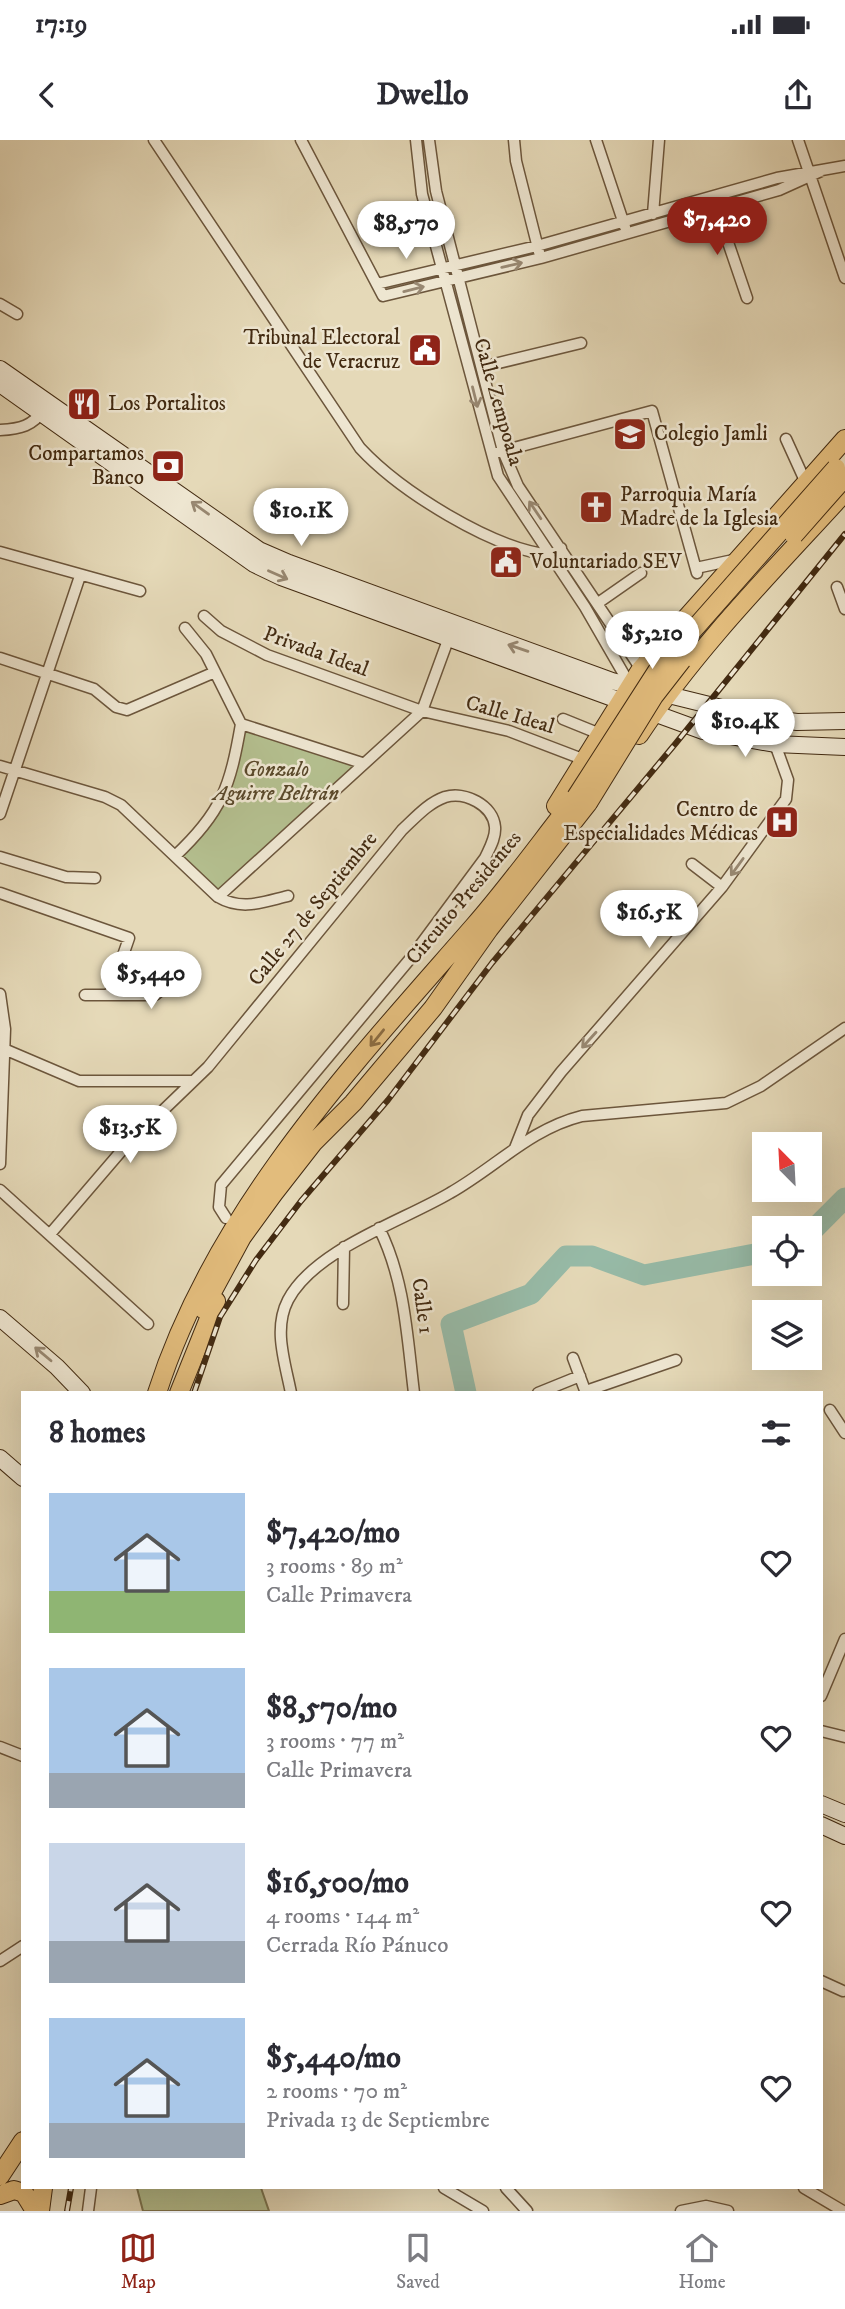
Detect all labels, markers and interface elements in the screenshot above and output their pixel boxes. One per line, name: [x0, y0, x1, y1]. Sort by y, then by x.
text: 17:19: [35, 8, 87, 41]
text: Dwello: [376, 75, 469, 115]
icon: back: [28, 76, 66, 114]
icon: share: [779, 76, 817, 114]
pin: $7,420: [660, 198, 774, 257]
pin: $8,570: [349, 201, 463, 261]
text: $7,420: [683, 205, 751, 234]
text: $8,570: [373, 209, 439, 238]
one-way arrow: [500, 258, 523, 271]
one-way arrow: [402, 282, 425, 295]
place label: Tribunal Electoral de Veracruz: [244, 325, 401, 375]
public building icon: Tribunal Electoral de Veracruz: [406, 331, 444, 369]
street label: Calle Zempoala: [467, 335, 529, 469]
restaurant icon: Los Portalitos: [65, 385, 103, 423]
one-way arrow: [469, 385, 482, 408]
place label: Los Portalitos: [108, 391, 226, 417]
school or university icon: Colegio Jamli: [611, 415, 649, 453]
place label: Colegio Jamli: [654, 421, 768, 447]
place label: Compartamos Banco: [28, 441, 144, 491]
bank icon: Compartamos Banco: [149, 447, 187, 485]
place label: Parroquia María Madre de la Iglesia: [620, 482, 778, 532]
pin: $10.1K: [244, 488, 358, 548]
church icon: Parroquia María Madre de la Iglesia: [577, 488, 615, 526]
text: $10.1K: [269, 496, 333, 525]
one-way arrow: [191, 501, 210, 515]
one-way arrow: [528, 501, 542, 521]
public building icon: Voluntariado SEV: [487, 543, 525, 581]
place label: Voluntariado SEV: [529, 549, 682, 575]
one-way arrow: [267, 569, 288, 582]
pin: $5,210: [595, 612, 709, 671]
text: $5,210: [621, 619, 683, 648]
street label: Privada Ideal: [260, 621, 373, 683]
one-way arrow: [508, 641, 530, 653]
street label: Calle Ideal: [462, 690, 558, 740]
pin: $10.4K: [688, 700, 802, 759]
text: $10.4K: [711, 707, 779, 736]
park label: Gonzalo Aguirre Beltrán: [211, 757, 339, 807]
place label: Centro de Especialidades Médicas: [563, 797, 758, 847]
hospital icon: Centro de Especialidades Médicas: [763, 803, 801, 841]
street label: Calle 27 de Septiembre: [243, 826, 383, 991]
street label: Circuito Presidentes: [400, 826, 528, 970]
one-way arrow: [729, 857, 744, 876]
pin: $16.5K: [592, 890, 706, 950]
text: $16.5K: [616, 898, 682, 927]
pin: $5,440: [94, 952, 208, 1011]
text: $5,440: [117, 959, 185, 988]
one-way arrow: [369, 1029, 384, 1047]
one-way arrow: [581, 1031, 597, 1049]
pin: $13.5K: [73, 1105, 187, 1165]
text: $13.5K: [99, 1113, 161, 1142]
north arrow: [752, 1132, 822, 1202]
map controls: [752, 1132, 822, 1370]
button: locate: [752, 1216, 822, 1286]
street label: Calle 1: [405, 1276, 439, 1336]
button: layers: [752, 1300, 822, 1370]
one-way arrow: [34, 1346, 52, 1362]
icon: filters: [757, 1414, 795, 1452]
text: 8 homes: [49, 1415, 146, 1452]
text: $7,420/mo: [266, 1515, 400, 1552]
icon: home: [105, 1521, 189, 1605]
icon: heart: [757, 1544, 795, 1582]
text: 3 rooms · 89 m²: [266, 1552, 403, 1581]
text: Calle Primavera: [266, 1581, 412, 1610]
text: $8,570/mo: [266, 1690, 397, 1727]
icon: home: [105, 1696, 189, 1780]
icon: heart: [757, 1719, 795, 1757]
text: 3 rooms · 77 m²: [266, 1727, 404, 1756]
text: Calle Primavera: [266, 1756, 412, 1785]
text: $16,500/mo: [266, 1865, 409, 1902]
icon: home: [105, 1871, 189, 1955]
icon: heart: [757, 1894, 795, 1932]
text: 4 rooms · 144 m²: [266, 1902, 419, 1931]
text: Cerrada Río Pánuco: [266, 1931, 448, 1960]
text: $5,440/mo: [266, 2040, 401, 2077]
icon: home: [105, 2046, 189, 2130]
icon: heart: [757, 2069, 795, 2107]
text: 2 rooms · 70 m²: [266, 2077, 407, 2106]
text: Privada 13 de Septiembre: [266, 2106, 490, 2135]
tab: Map: [119, 2229, 157, 2294]
tab: Saved: [396, 2229, 440, 2294]
tab: Home: [679, 2229, 726, 2294]

